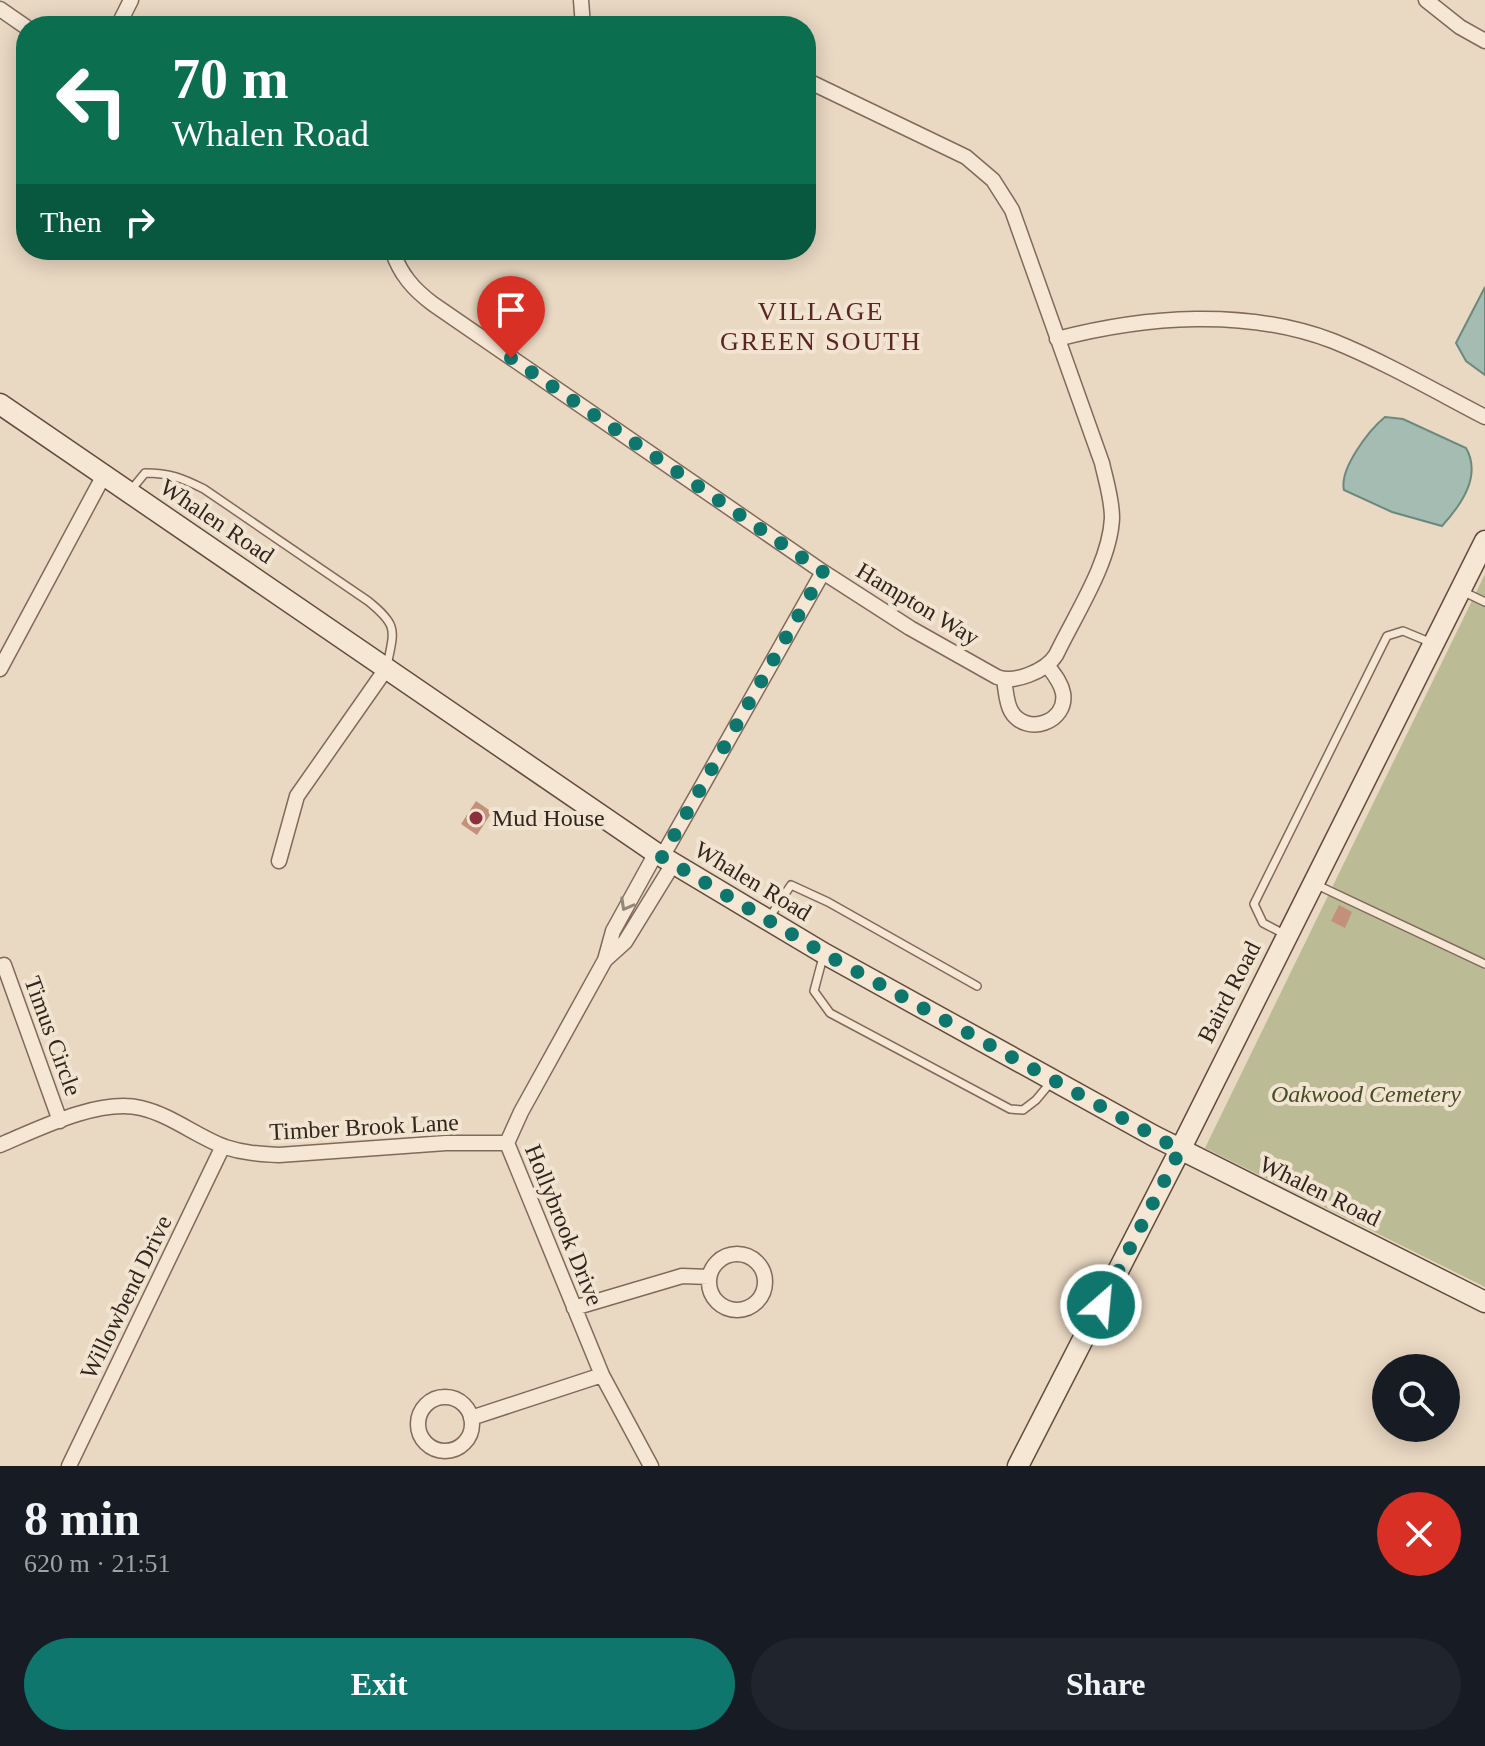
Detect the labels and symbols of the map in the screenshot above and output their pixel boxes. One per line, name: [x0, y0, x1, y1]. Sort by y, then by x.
pin: [477, 276, 545, 358]
district label: VILLAGE GREEN SOUTH: [720, 297, 922, 356]
street label: Whalen Road: [155, 474, 279, 568]
street label: Hampton Way: [852, 557, 984, 651]
place label: Mud House: [492, 805, 605, 831]
marker: Mud House: [467, 809, 485, 827]
street label: Whalen Road: [690, 836, 816, 926]
one-way arrow: [621, 897, 636, 911]
street label: Baird Road: [1192, 937, 1266, 1047]
street label: Timus Circle: [19, 973, 87, 1099]
park label: Oakwood Cemetery: [1271, 1081, 1461, 1107]
street label: Timber Brook Lane: [269, 1109, 459, 1145]
street label: Hollybrook Drive: [520, 1141, 608, 1309]
street label: Whalen Road: [1255, 1151, 1385, 1231]
street label: Willowbend Drive: [75, 1211, 177, 1383]
position arrow: [1059, 1263, 1143, 1347]

